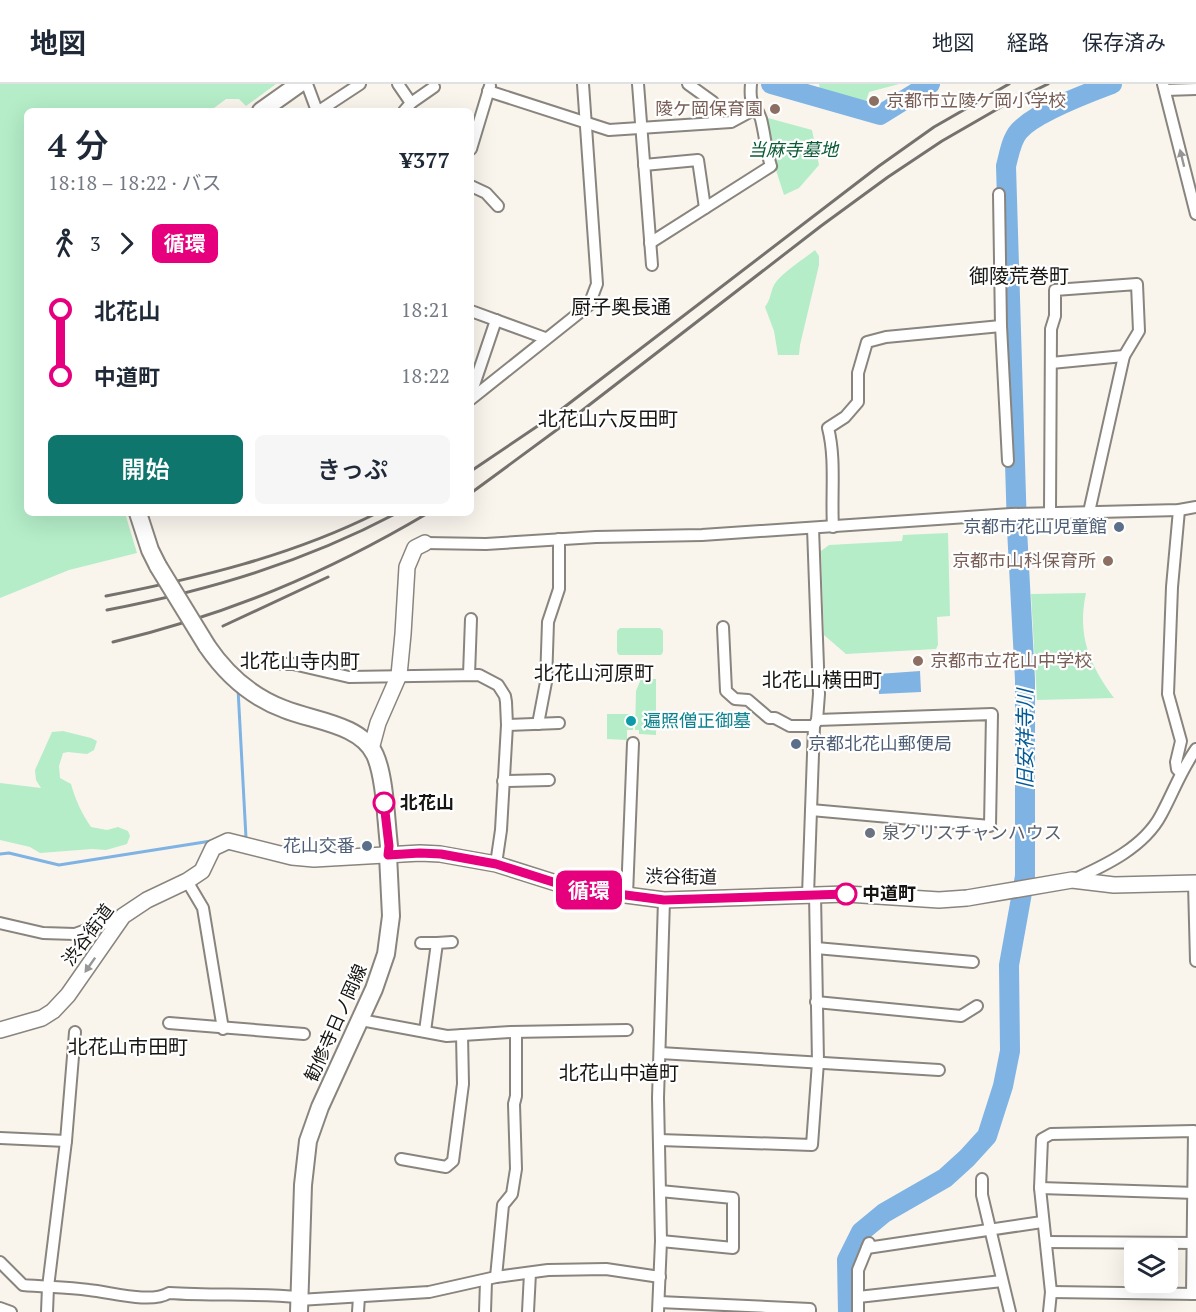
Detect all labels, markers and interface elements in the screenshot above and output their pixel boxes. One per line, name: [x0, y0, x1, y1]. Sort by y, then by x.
text: 地図: [30, 24, 86, 61]
text: 地図: [932, 28, 974, 56]
text: 経路: [1007, 28, 1049, 56]
text: 保存済み: [1082, 28, 1166, 56]
place label: 京都市立陵ケ岡小学校: [886, 88, 1066, 112]
marker: 京都市立陵ケ岡小学校: [867, 94, 881, 108]
place label: 陵ケ岡保育園: [655, 96, 763, 120]
marker: 陵ケ岡保育園: [768, 102, 782, 116]
text: 4 分: [48, 123, 109, 166]
park label: 当麻寺墓地: [748, 137, 840, 161]
text: ¥377: [400, 145, 450, 174]
one-way arrow: [1176, 148, 1186, 167]
text: 18:18 – 18:22 · バス: [48, 169, 222, 196]
icon: walk: [48, 227, 81, 260]
icon: forward: [110, 227, 143, 260]
text: 循環: [164, 229, 206, 257]
text: 3: [90, 230, 101, 257]
district label: 御陵荒巻町: [969, 262, 1069, 289]
district label: 厨子奥長通: [571, 293, 671, 320]
text: 北花山: [94, 296, 160, 325]
text: 18:21: [401, 296, 450, 323]
text: 中道町: [94, 362, 160, 391]
text: 18:22: [401, 362, 450, 389]
district label: 北花山六反田町: [538, 405, 678, 432]
button: 開始: [48, 435, 243, 504]
button: きっぷ: [255, 435, 450, 504]
place label: 京都市花山児童館: [963, 514, 1107, 538]
marker: 京都市花山児童館: [1112, 520, 1126, 534]
place label: 京都市山科保育所: [952, 548, 1096, 572]
marker: 京都市山科保育所: [1101, 554, 1115, 568]
district label: 北花山寺内町: [240, 647, 360, 674]
place label: 京都市立花山中学校: [930, 648, 1092, 672]
marker: 京都市立花山中学校: [911, 654, 925, 668]
district label: 北花山河原町: [534, 659, 654, 686]
district label: 北花山横田町: [762, 666, 882, 693]
water label: 旧安祥寺川: [1011, 687, 1038, 789]
place label: 遍照僧正御墓: [643, 708, 751, 732]
marker: 遍照僧正御墓: [624, 714, 638, 728]
place label: 京都北花山郵便局: [808, 731, 952, 755]
marker: 京都北花山郵便局: [789, 737, 803, 751]
place label: 北花山: [400, 790, 454, 814]
marker: 北花山: [373, 792, 395, 814]
place label: 泉クリスチャンハウス: [882, 820, 1062, 844]
marker: 泉クリスチャンハウス: [863, 826, 877, 840]
place label: 花山交番: [283, 833, 355, 857]
marker: 花山交番: [360, 839, 374, 853]
street label: 渋谷街道: [645, 863, 717, 889]
line badge: 循環: [562, 870, 616, 910]
text: 循環: [568, 876, 610, 904]
place label: 中道町: [862, 881, 916, 905]
marker: 中道町: [835, 883, 857, 905]
street label: 渋谷街道: [56, 898, 118, 970]
one-way arrow: [84, 956, 96, 972]
street label: 勧修寺日ノ岡線: [298, 960, 372, 1085]
district label: 北花山市田町: [68, 1033, 188, 1060]
district label: 北花山中道町: [559, 1059, 679, 1086]
map controls: [1124, 1239, 1178, 1293]
button: layers: [1124, 1239, 1178, 1293]

